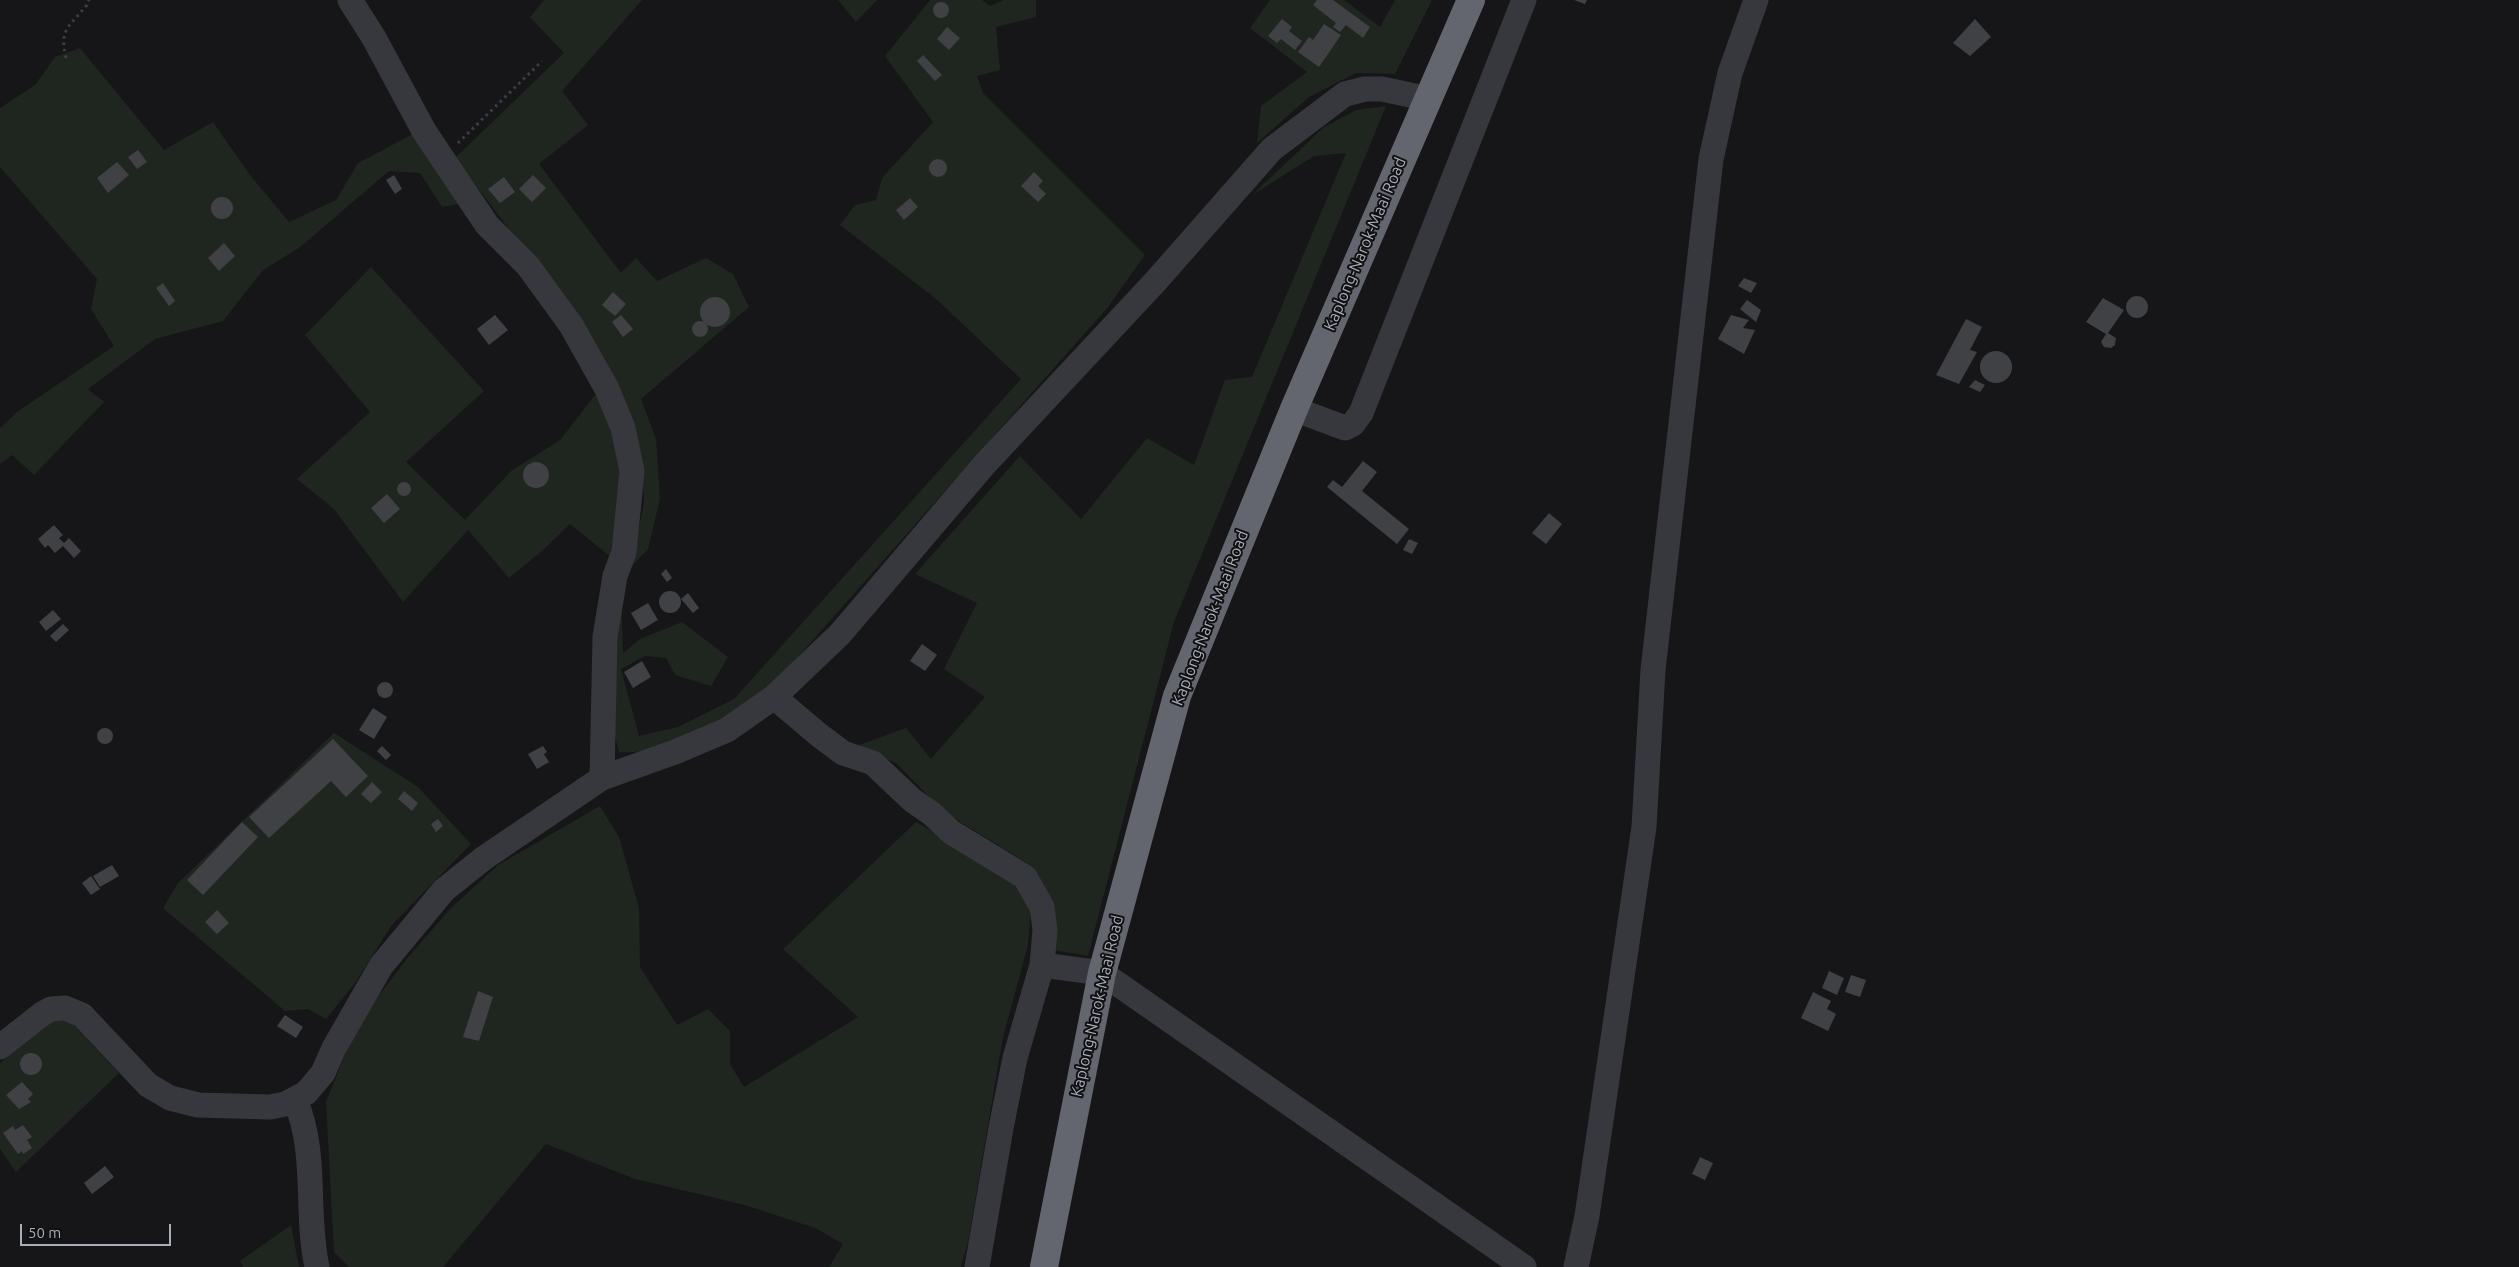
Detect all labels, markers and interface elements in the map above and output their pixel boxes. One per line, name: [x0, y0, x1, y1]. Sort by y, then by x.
street label: Kaplong-Narok-Maai Road: [1320, 155, 1410, 333]
street label: Kaplong-Narok-Maai Road: [1168, 528, 1252, 708]
street label: Kaplong-Narok-Maai Road: [1067, 913, 1127, 1099]
scale bar: [22, 1214, 174, 1246]
text: 50 m: [28, 1224, 61, 1241]

